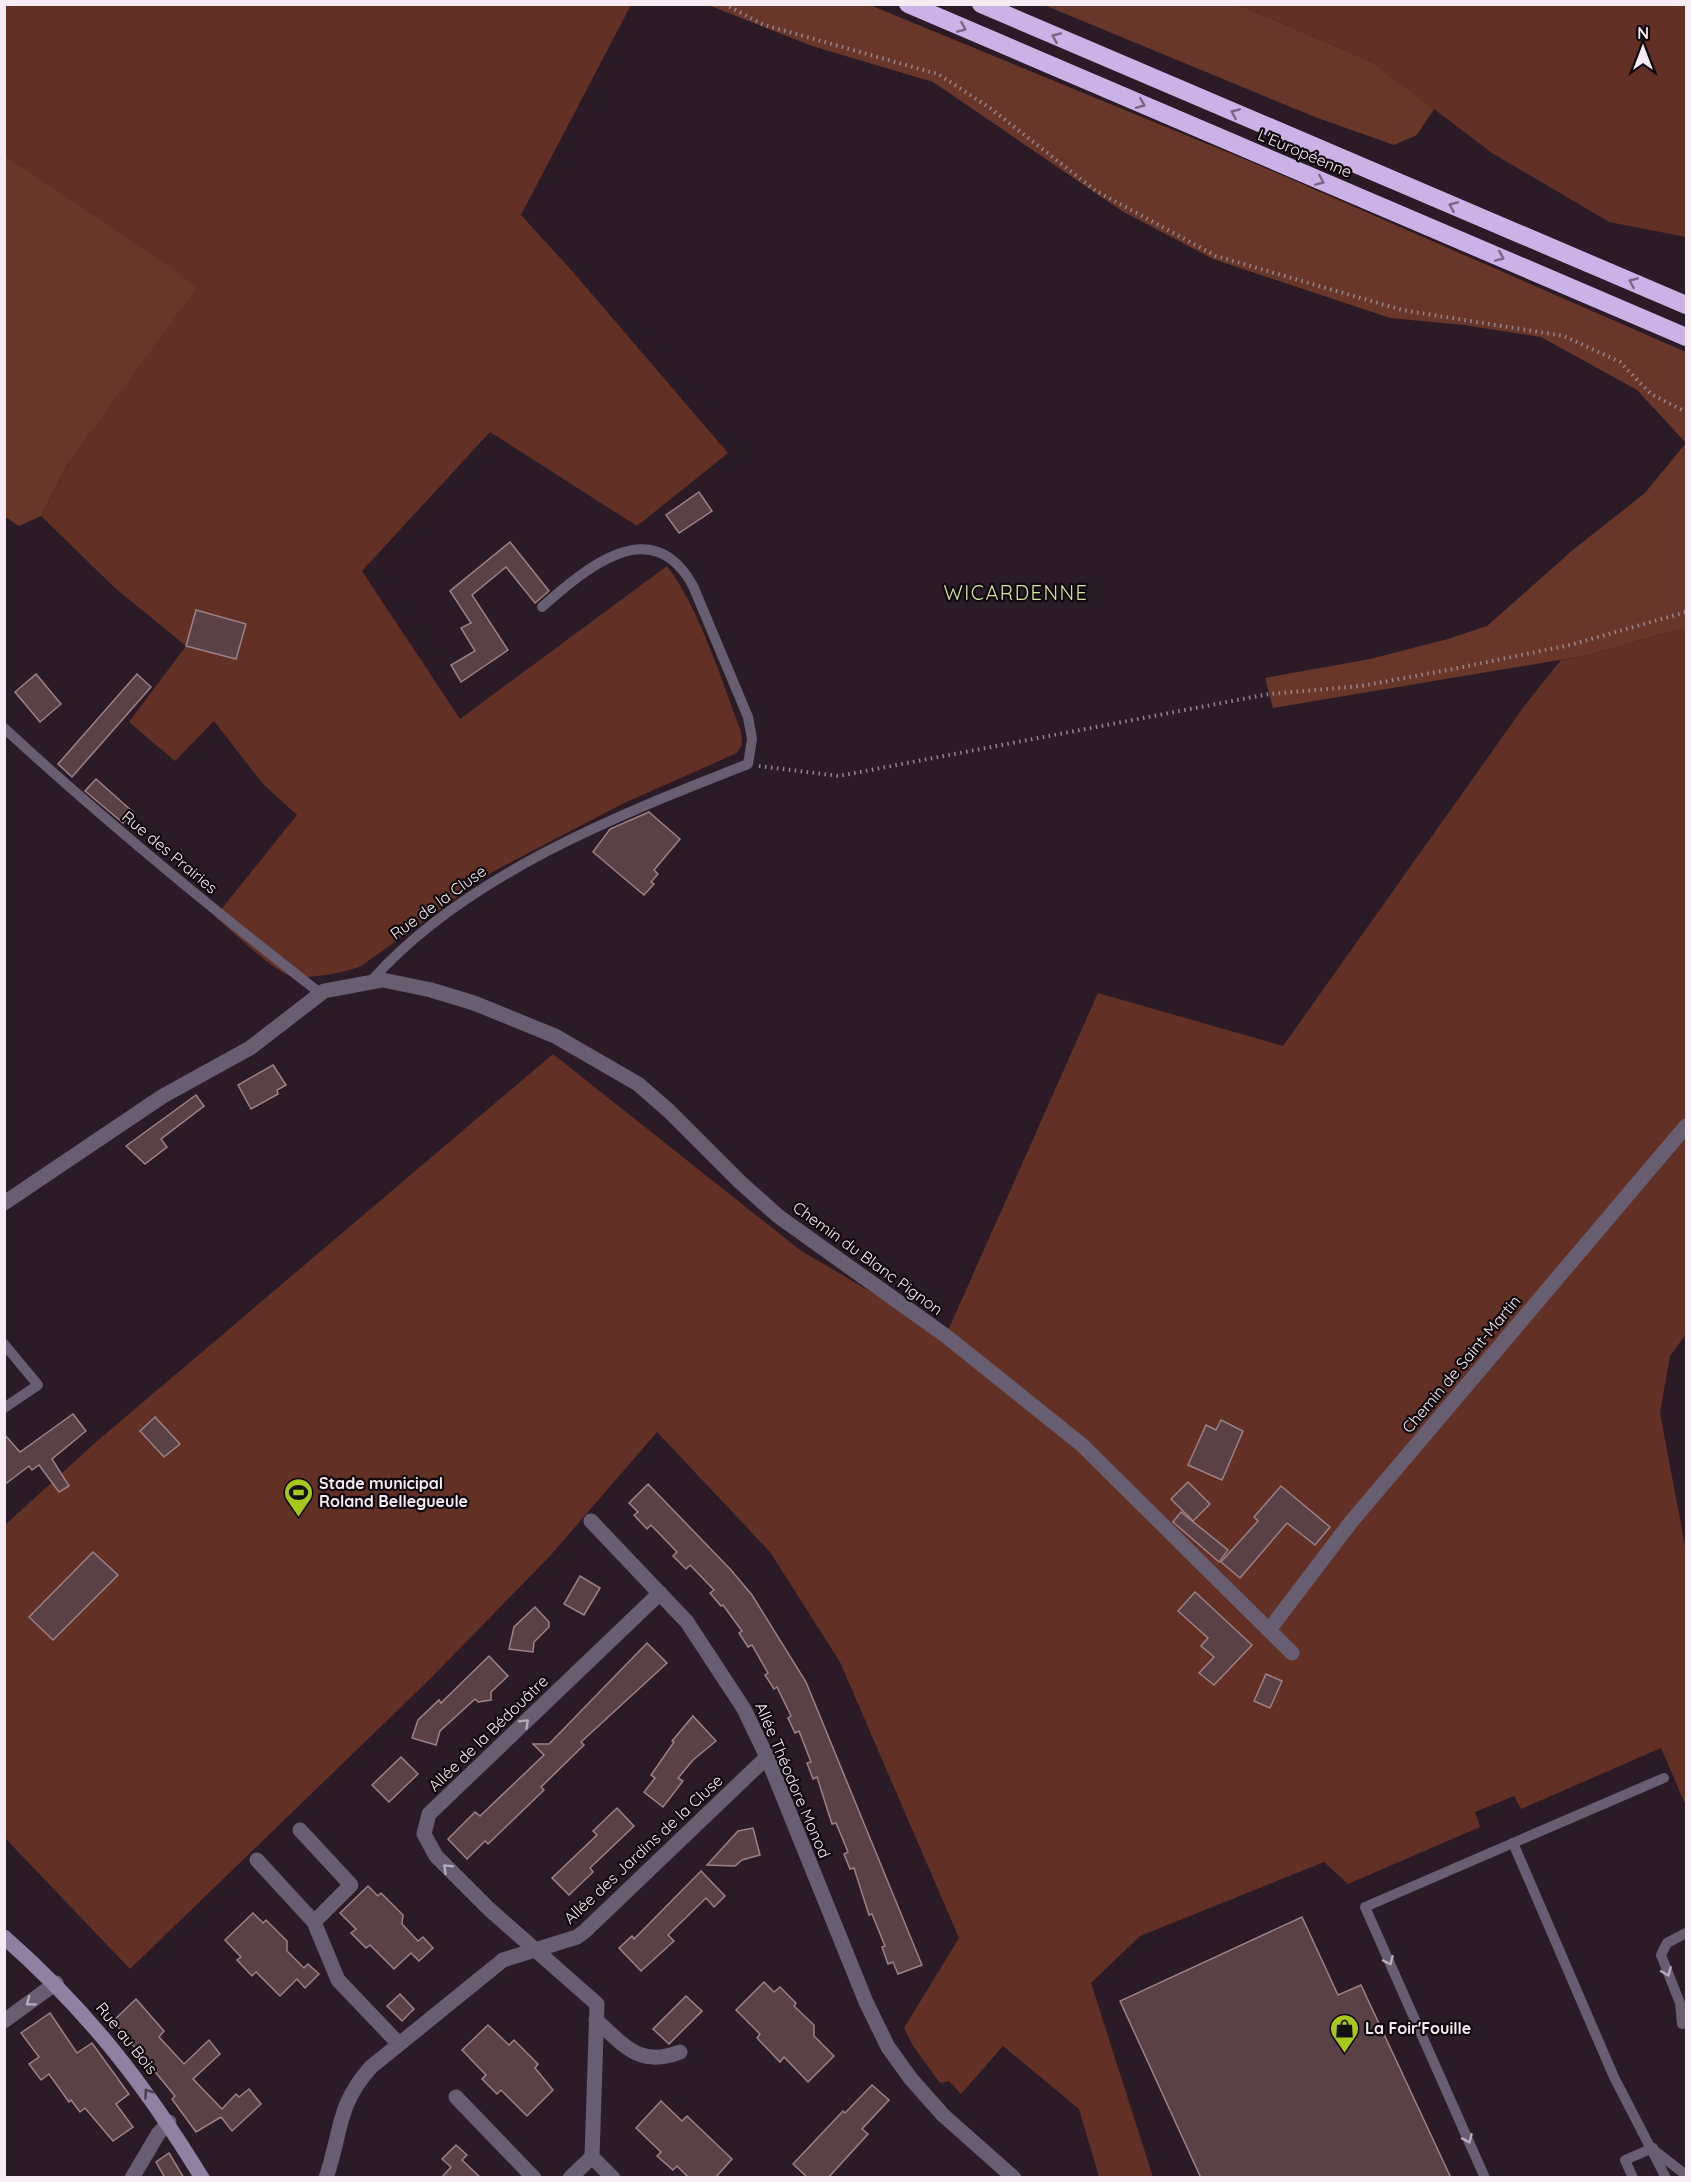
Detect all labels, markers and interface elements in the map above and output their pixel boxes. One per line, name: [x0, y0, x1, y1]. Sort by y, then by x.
north arrow: [1613, 18, 1673, 78]
one-way arrow: [955, 21, 966, 33]
text: N: [1637, 23, 1649, 43]
one-way arrow: [1051, 32, 1062, 44]
one-way arrow: [1135, 97, 1146, 109]
one-way arrow: [1231, 108, 1242, 120]
street label: L'Européenne: [1255, 124, 1355, 182]
one-way arrow: [1314, 173, 1325, 185]
one-way arrow: [1449, 201, 1460, 213]
one-way arrow: [1494, 250, 1505, 262]
one-way arrow: [1628, 277, 1639, 289]
district label: WICARDENNE: [944, 580, 1088, 605]
street label: Rue des Prairies: [118, 806, 222, 898]
street label: Rue de la Cluse: [386, 861, 490, 943]
street label: Chemin du Blanc Pignon: [789, 1197, 947, 1319]
street label: Chemin de Saint-Martin: [1398, 1291, 1524, 1437]
place label: Stade municipal Roland Bellegueule: [319, 1473, 468, 1511]
sports icon: Stade municipal Roland Bellegueule: [282, 1476, 314, 1518]
street label: Allée de la Bédouâtre: [424, 1671, 552, 1795]
street label: Allée Théodore Monod: [751, 1699, 835, 1861]
one-way arrow: [518, 1719, 528, 1730]
street label: Allée des Jardins de la Cluse: [559, 1770, 727, 1928]
one-way arrow: [444, 1864, 454, 1875]
one-way arrow: [1381, 1954, 1393, 1965]
one-way arrow: [1660, 1966, 1672, 1977]
one-way arrow: [26, 1995, 37, 2006]
street label: Rue au Bois: [92, 1998, 162, 2078]
shop icon: La Foir'Fouille: [1328, 2012, 1360, 2054]
place label: La Foir'Fouille: [1365, 2018, 1471, 2038]
one-way arrow: [144, 2088, 155, 2099]
one-way arrow: [1461, 2133, 1473, 2144]

